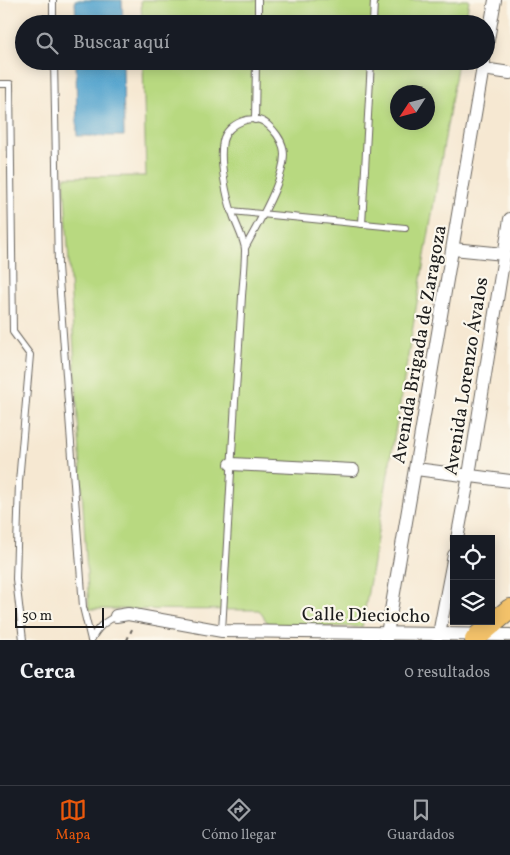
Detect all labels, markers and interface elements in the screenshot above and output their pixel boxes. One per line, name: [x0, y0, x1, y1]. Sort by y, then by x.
search box: [15, 15, 495, 70]
icon: search: [33, 29, 61, 57]
text: Buscar aquí: [73, 30, 170, 56]
north arrow: [390, 85, 435, 130]
street label: Avenida Brigada de Zaragoza: [386, 223, 454, 466]
street label: Avenida Lorenzo Ávalos: [438, 275, 495, 477]
map controls: [450, 535, 495, 625]
button: locate: [450, 535, 495, 580]
button: layers: [450, 580, 495, 625]
street label: Calle Dieciocho: [302, 602, 430, 630]
scale bar: [15, 605, 104, 628]
text: 50 m: [22, 607, 52, 626]
text: Cerca: [20, 658, 75, 687]
text: 0 resultados: [404, 662, 490, 684]
tab: Mapa: [56, 796, 91, 845]
tab: Cómo llegar: [202, 796, 276, 845]
tab: Guardados: [387, 796, 454, 845]

